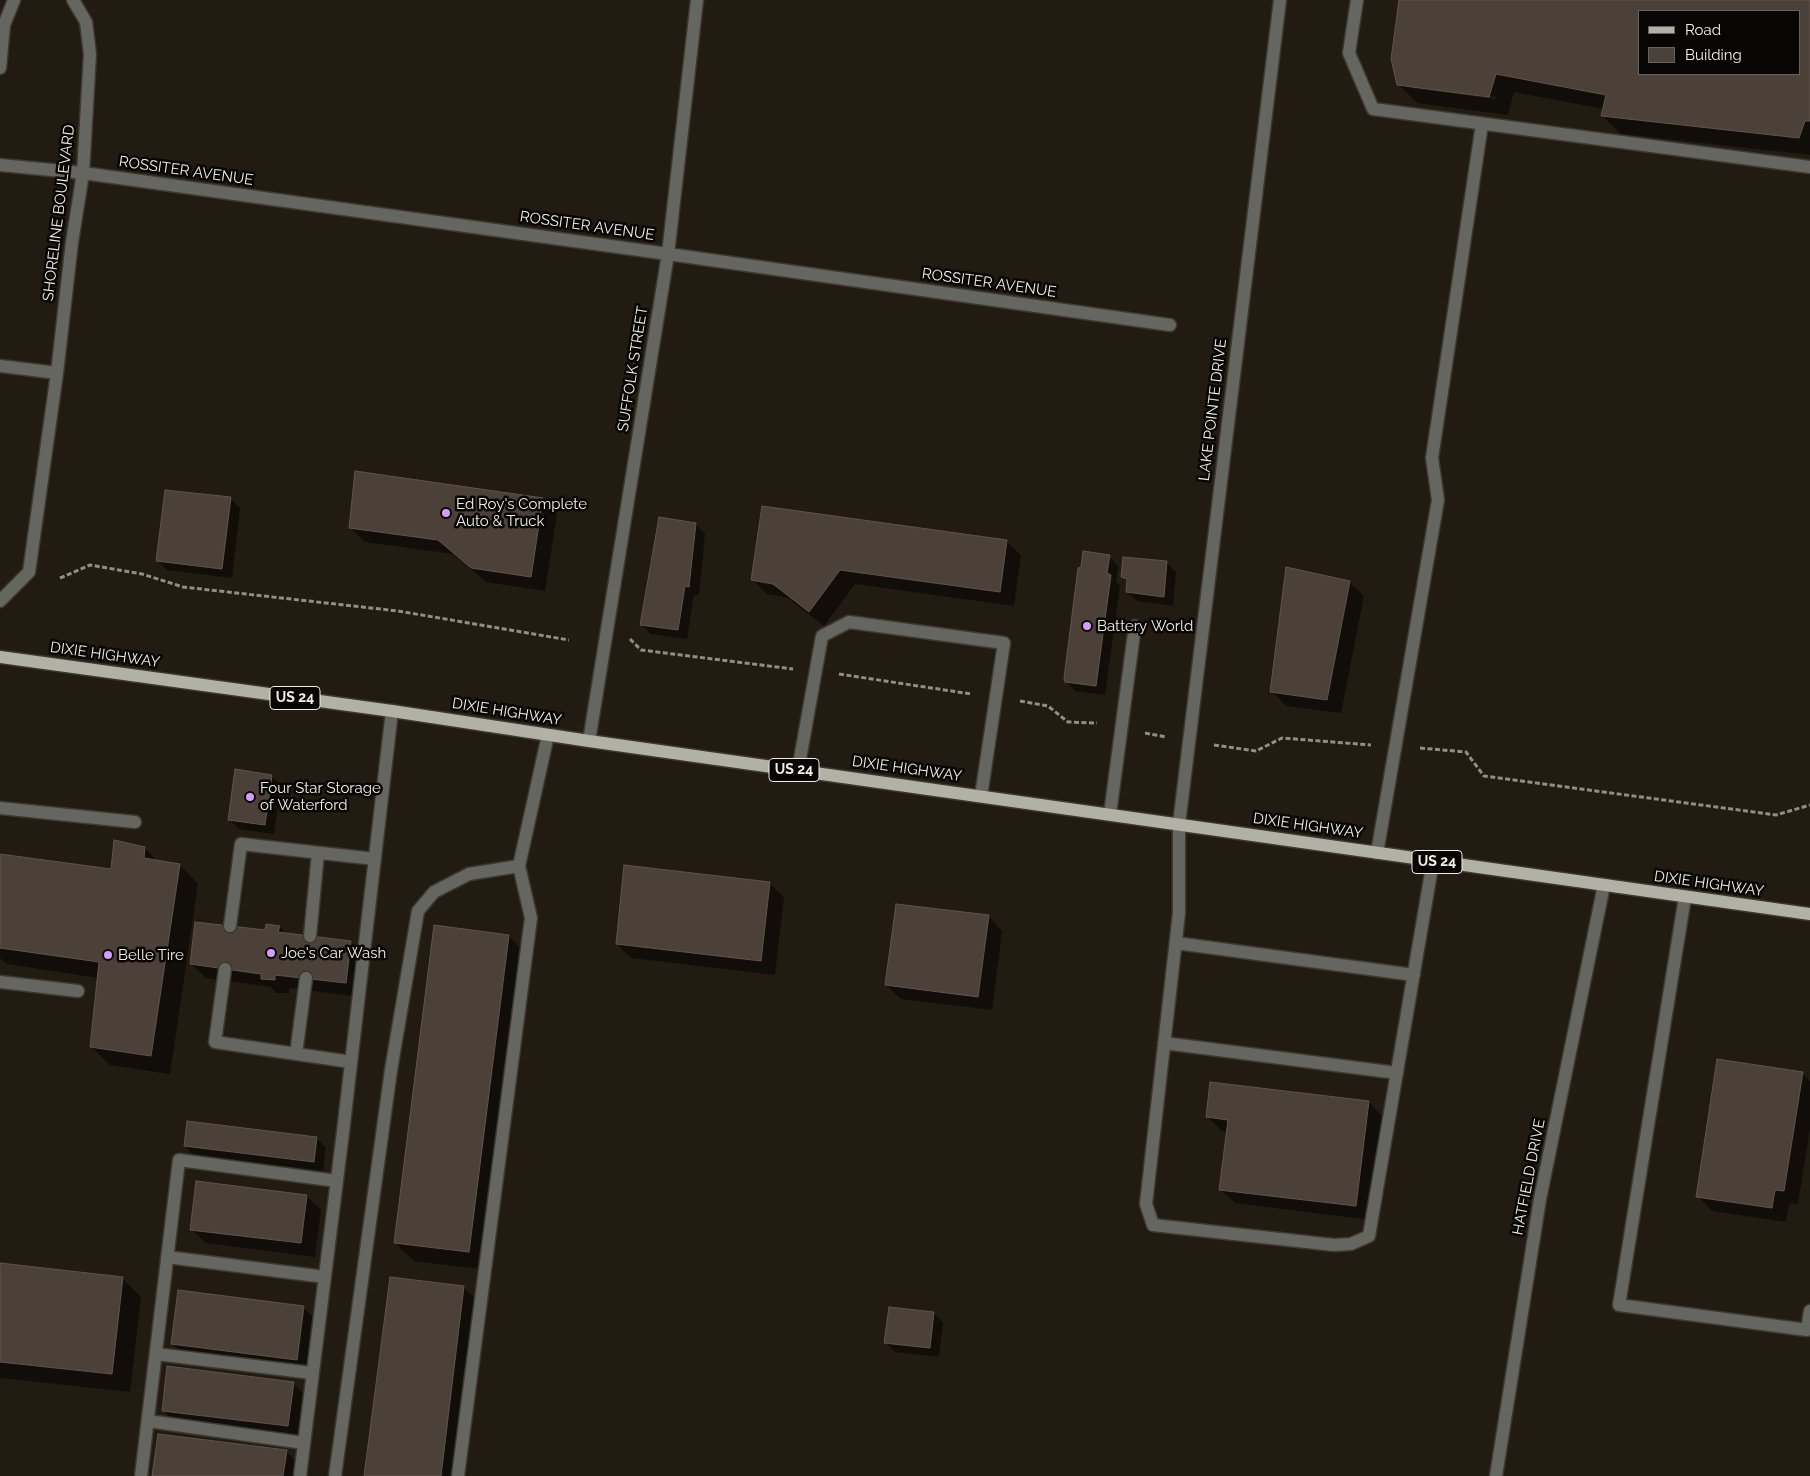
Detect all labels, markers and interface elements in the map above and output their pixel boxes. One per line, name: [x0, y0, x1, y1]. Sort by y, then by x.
legend: [1638, 10, 1800, 75]
text: Road: [1685, 21, 1721, 39]
text: Building: [1685, 46, 1742, 64]
street label: SHORELINE BOULEVARD: [39, 124, 79, 302]
street label: ROSSITER AVENUE: [118, 153, 254, 189]
street label: ROSSITER AVENUE: [519, 208, 655, 244]
street label: ROSSITER AVENUE: [921, 265, 1057, 301]
street label: SUFFOLK STREET: [614, 305, 652, 433]
street label: LAKE POINTE DRIVE: [1195, 338, 1231, 482]
place label: Ed Roy's Complete Auto & Truck: [456, 495, 587, 530]
marker: Ed Roy's Complete Auto & Truck: [440, 507, 452, 519]
place label: Battery World: [1097, 617, 1193, 635]
marker: Battery World: [1081, 620, 1093, 632]
street label: DIXIE HIGHWAY: [49, 638, 161, 672]
road number: US 24: [270, 686, 320, 710]
street label: DIXIE HIGHWAY: [451, 694, 563, 730]
street label: DIXIE HIGHWAY: [851, 752, 963, 786]
road number: US 24: [769, 758, 819, 782]
place label: Four Star Storage of Waterford: [260, 779, 381, 814]
marker: Four Star Storage of Waterford: [244, 791, 256, 803]
street label: DIXIE HIGHWAY: [1252, 809, 1364, 843]
road number: US 24: [1412, 850, 1462, 874]
street label: DIXIE HIGHWAY: [1653, 867, 1765, 901]
place label: Joe's Car Wash: [281, 944, 386, 962]
place label: Belle Tire: [118, 946, 184, 964]
marker: Joe's Car Wash: [265, 947, 277, 959]
marker: Belle Tire: [102, 949, 114, 961]
street label: HATFIELD DRIVE: [1509, 1117, 1549, 1237]

